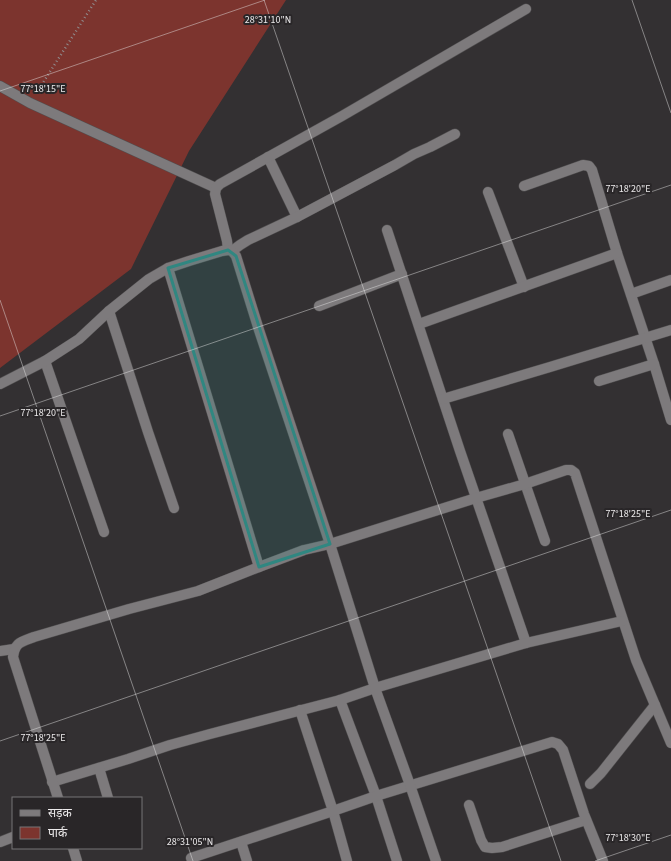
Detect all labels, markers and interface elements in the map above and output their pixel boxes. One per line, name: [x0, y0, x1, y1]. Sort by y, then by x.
text: 28°31'10"N: [245, 13, 291, 27]
text: 77°18'15"E: [20, 82, 66, 96]
text: 77°18'20"E: [605, 182, 651, 196]
text: 77°18'20"E: [20, 406, 66, 420]
text: 77°18'25"E: [605, 507, 651, 521]
text: 77°18'25"E: [20, 731, 66, 745]
legend: [12, 797, 142, 849]
text: सड़क: [48, 805, 73, 822]
text: पार्क: [48, 825, 68, 842]
text: 77°18'30"E: [605, 831, 651, 845]
text: 28°31'05"N: [167, 835, 213, 849]

